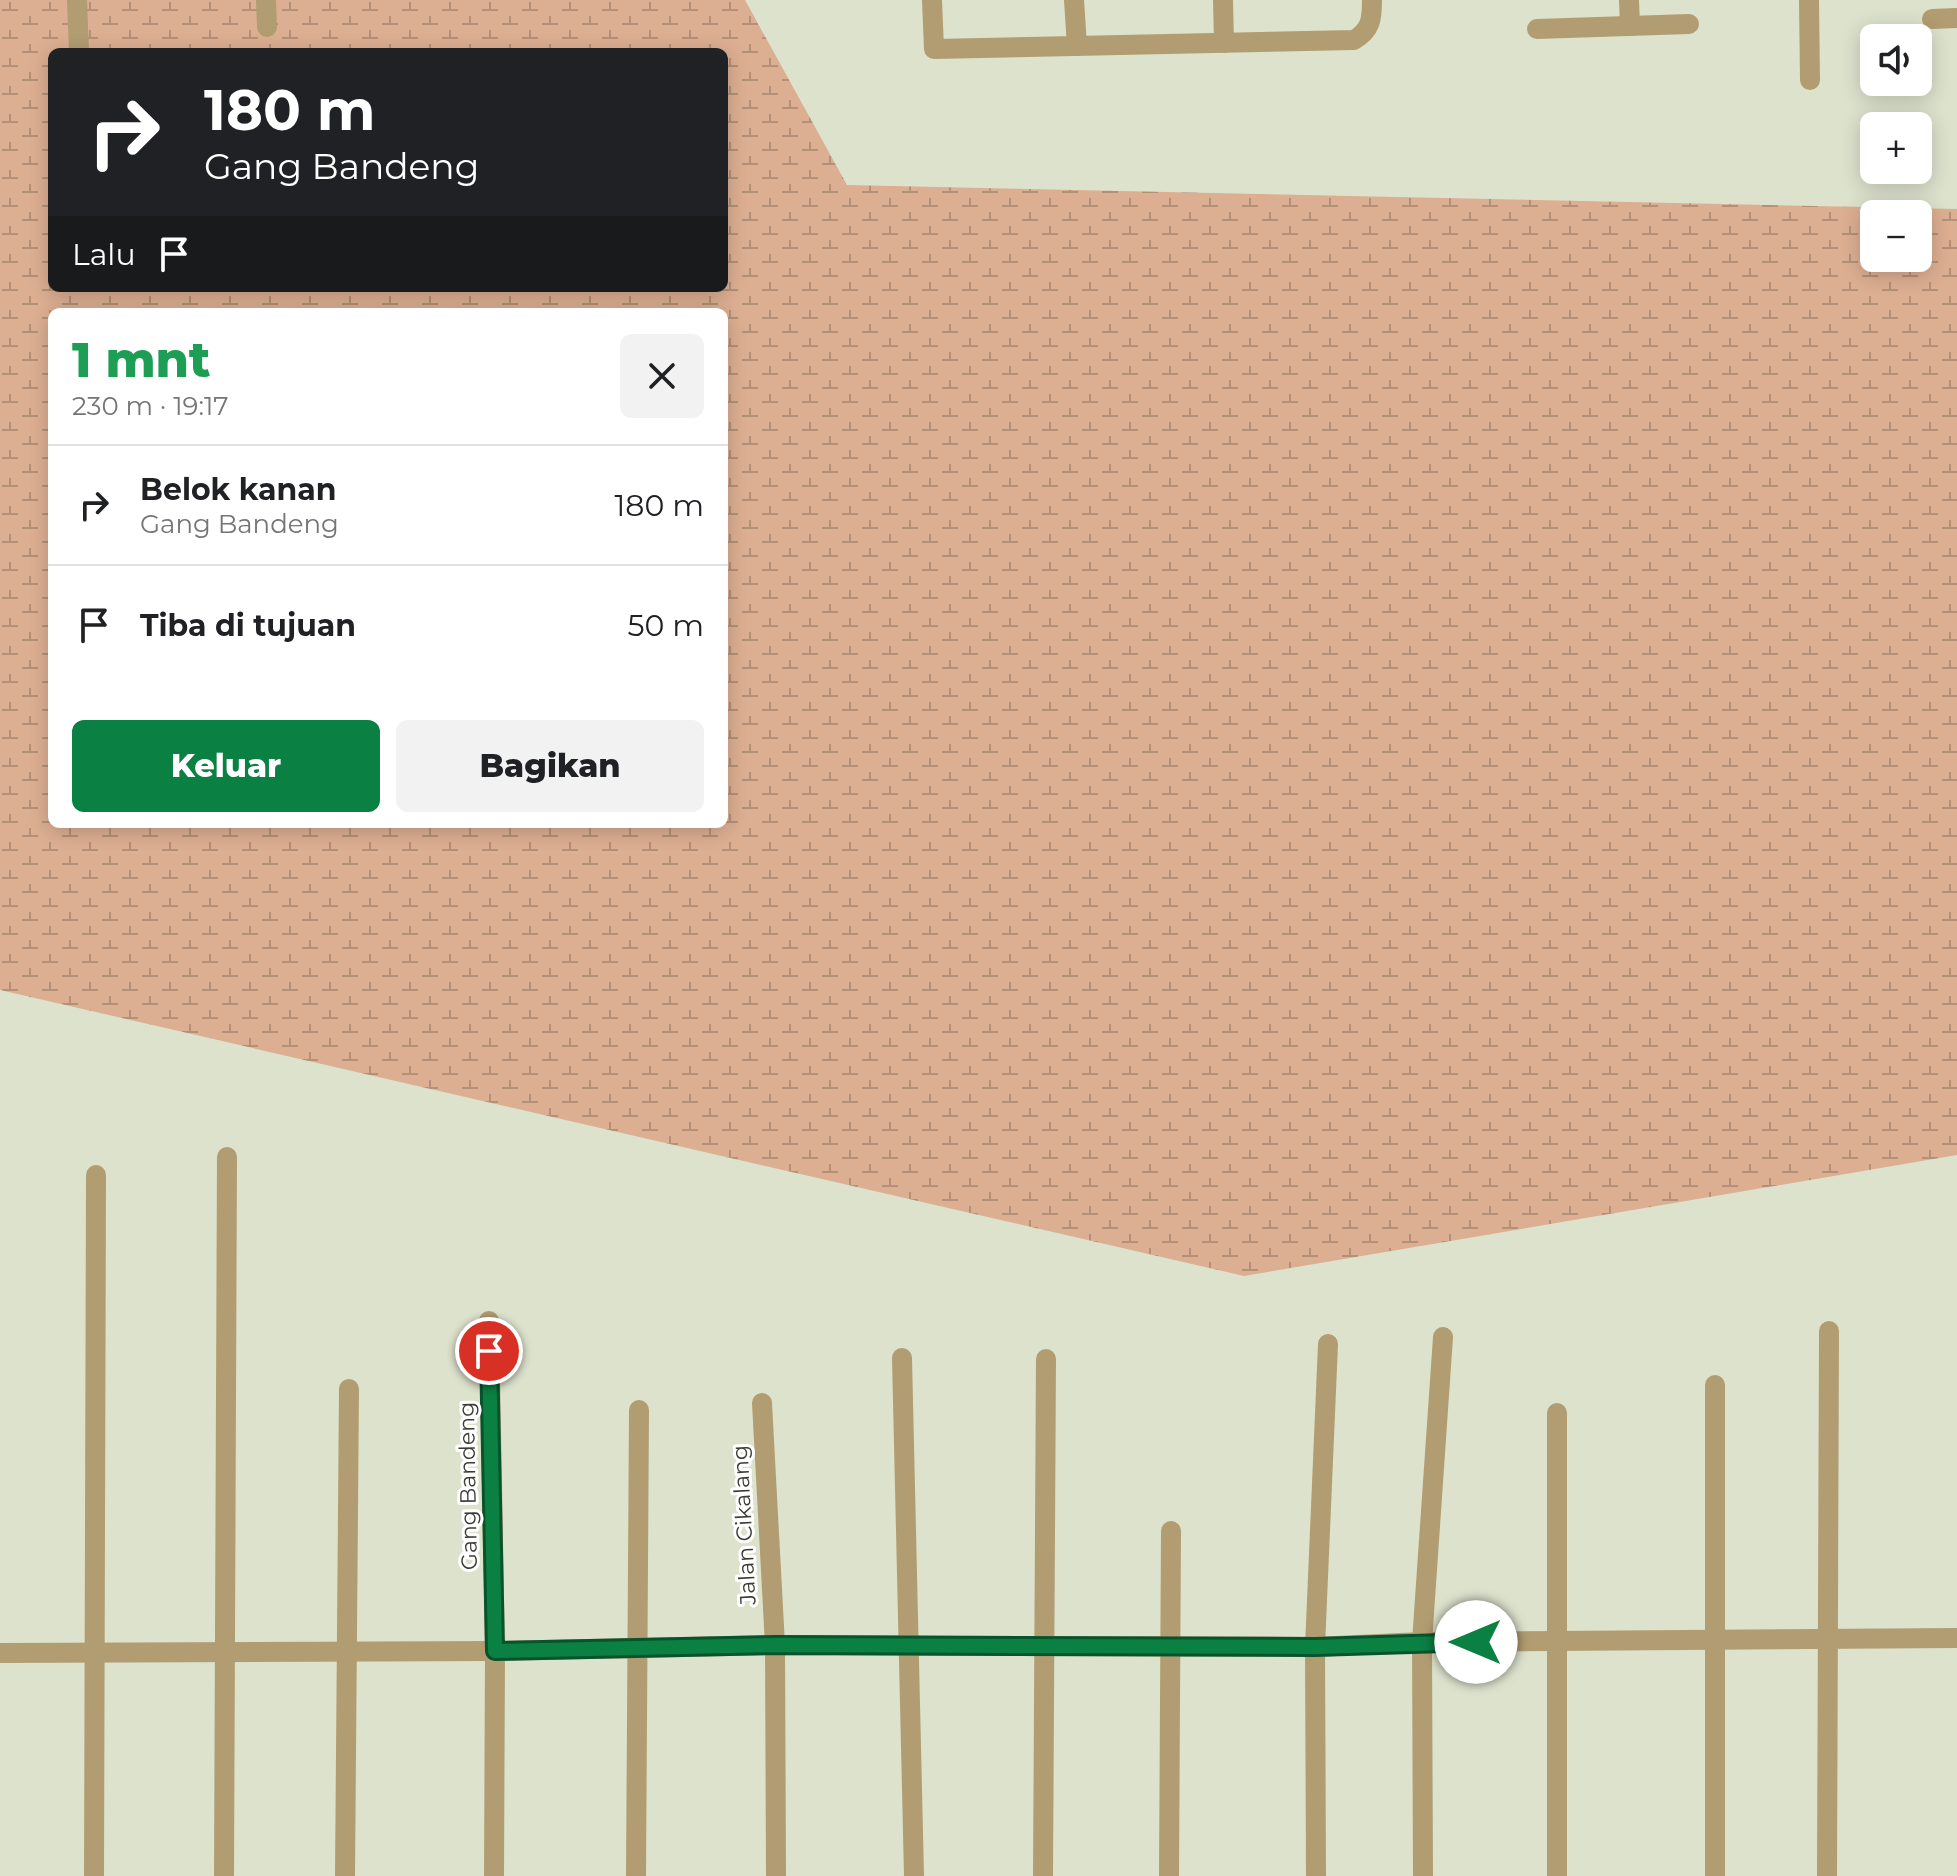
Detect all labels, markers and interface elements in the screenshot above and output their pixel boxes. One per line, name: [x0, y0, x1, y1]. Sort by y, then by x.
map controls: [1860, 24, 1932, 272]
button: sound: [1860, 24, 1932, 96]
text: 180 m: [204, 76, 376, 144]
icon: right: [72, 80, 176, 184]
button: +: [1860, 112, 1932, 184]
text: Gang Bandeng: [204, 144, 479, 188]
button: −: [1860, 200, 1932, 272]
icon: arrive: [152, 232, 196, 276]
text: Lalu: [72, 236, 136, 273]
text: 1 mnt: [72, 331, 210, 389]
button: close: [620, 334, 704, 418]
text: 230 m · 19:17: [72, 390, 229, 422]
text: Belok kanan: [140, 471, 337, 508]
icon: right: [72, 483, 116, 527]
text: 180 m: [614, 487, 704, 524]
text: Gang Bandeng: [140, 508, 339, 540]
icon: arrive: [72, 603, 116, 647]
text: Tiba di tujuan: [140, 607, 356, 644]
text: 50 m: [627, 607, 704, 644]
button: Keluar: [72, 720, 380, 812]
button: Bagikan: [396, 720, 704, 812]
pin: [455, 1317, 523, 1385]
icon: arrive: [467, 1329, 511, 1373]
street label: Gang Bandeng: [453, 1402, 483, 1570]
street label: Jalan Cikalang: [726, 1444, 762, 1607]
position arrow: [1434, 1600, 1518, 1684]

